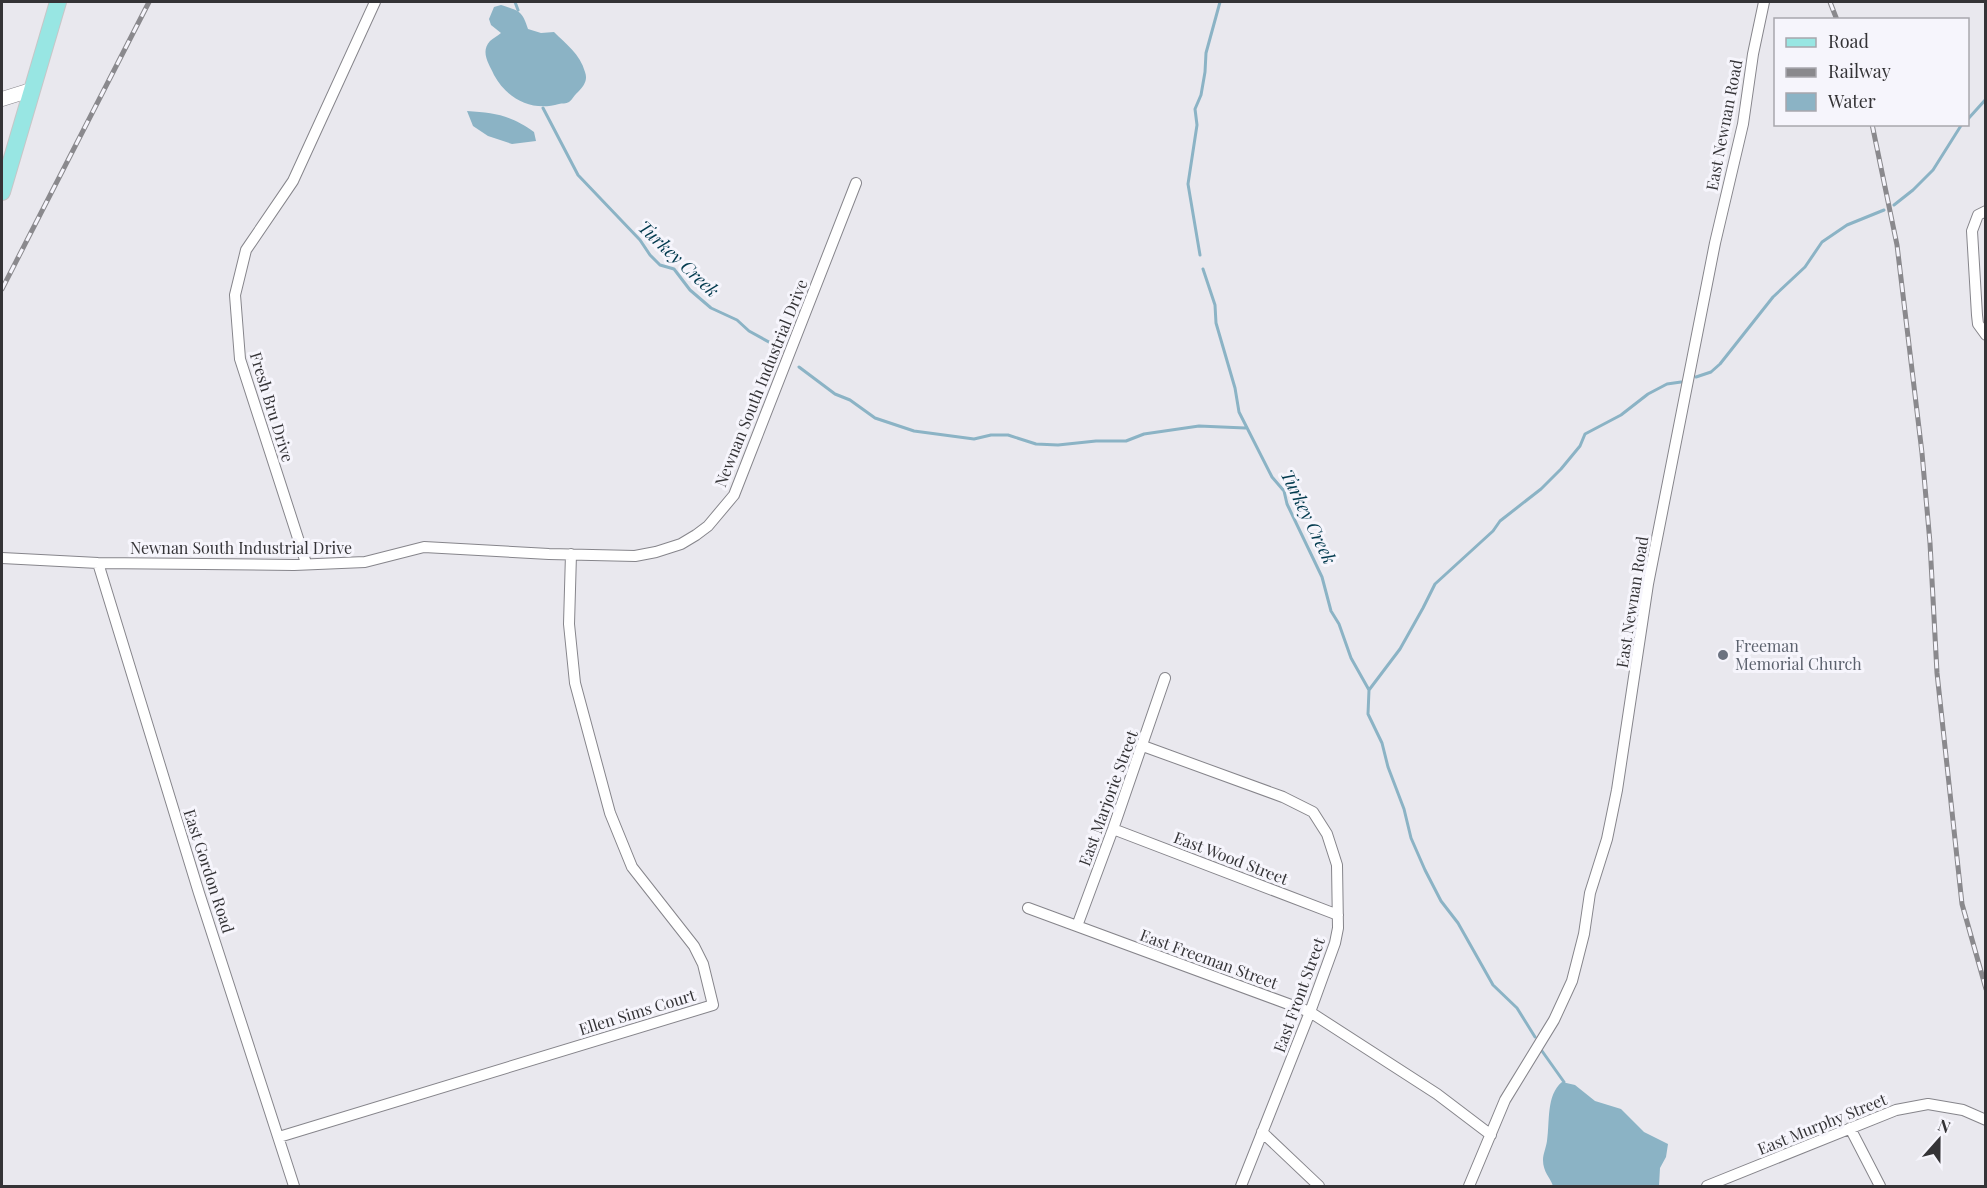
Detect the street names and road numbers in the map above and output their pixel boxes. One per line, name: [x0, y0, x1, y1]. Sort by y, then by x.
street label: East Newnan Road: [1701, 58, 1747, 192]
street label: Newnan South Industrial Drive: [709, 276, 812, 490]
street label: Fresh Bru Drive: [246, 349, 299, 464]
street label: East Newnan Road: [1611, 535, 1652, 669]
street label: Newnan South Industrial Drive: [130, 537, 352, 558]
street label: East Marjorie Street: [1073, 727, 1142, 869]
street label: East Gordon Road: [180, 806, 239, 935]
street label: East Wood Street: [1171, 826, 1292, 889]
street label: East Freeman Street: [1137, 924, 1281, 993]
street label: East Front Street: [1268, 934, 1329, 1055]
street label: Ellen Sims Court: [576, 984, 698, 1039]
street label: East Murphy Street: [1754, 1088, 1890, 1159]

